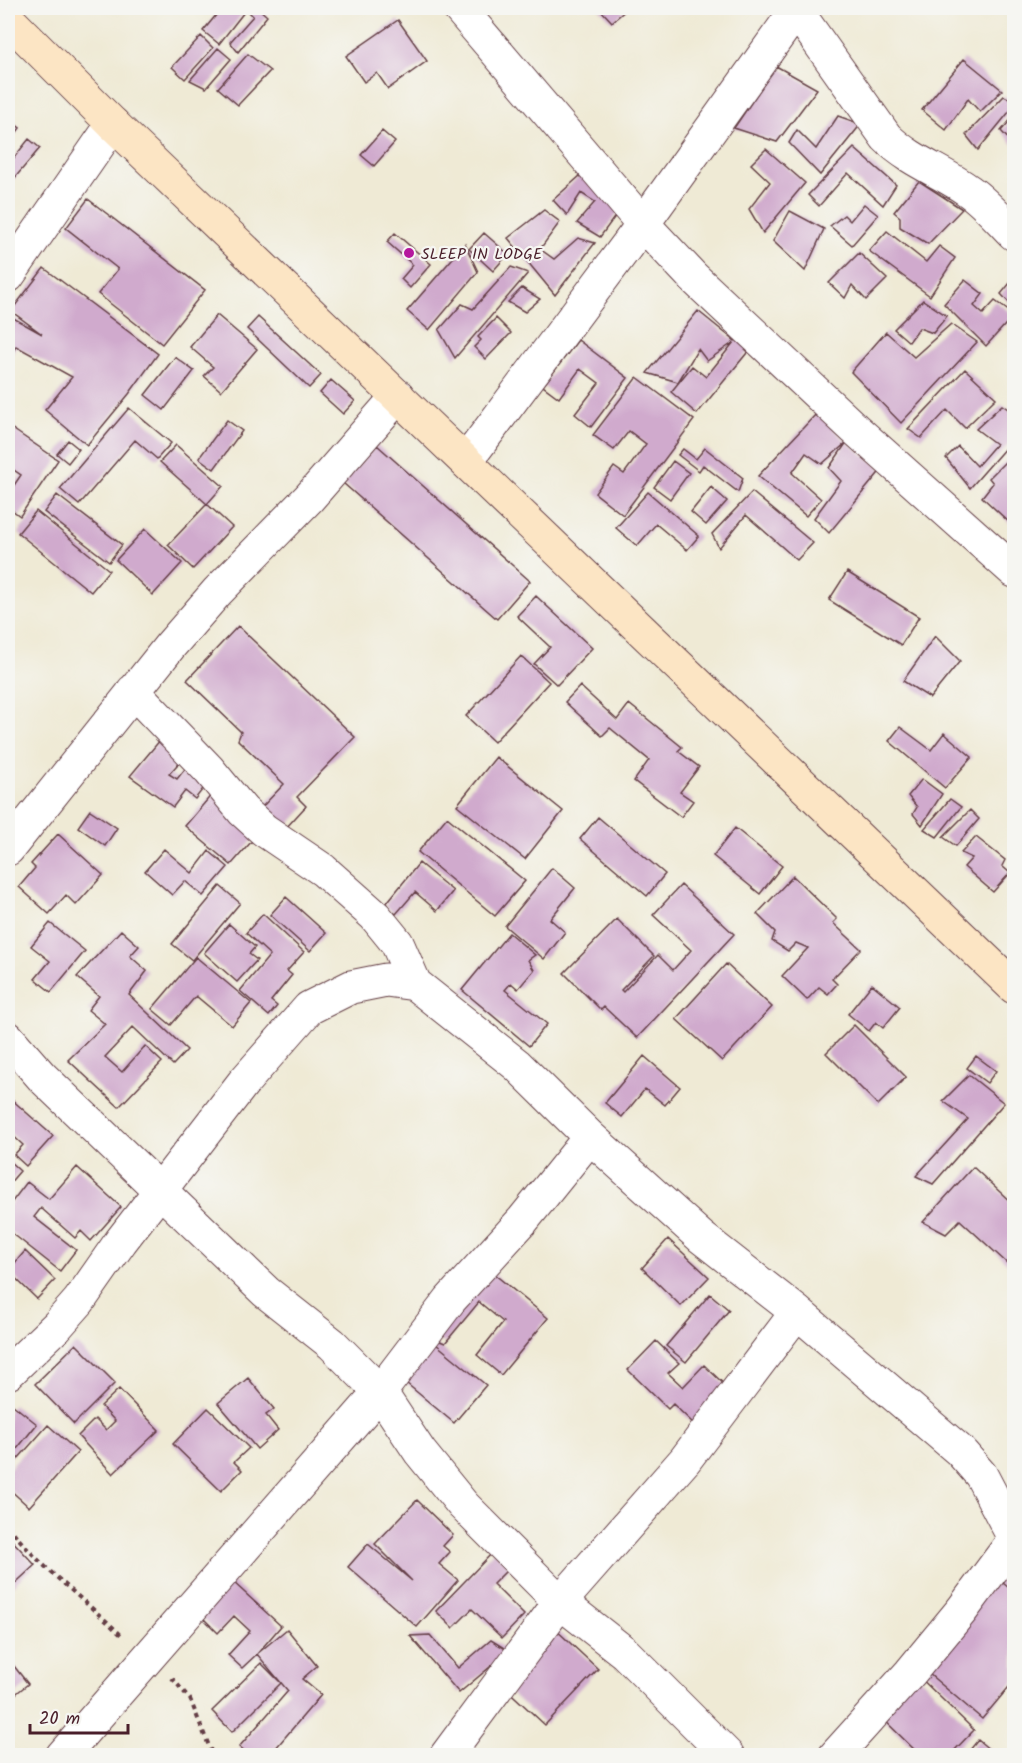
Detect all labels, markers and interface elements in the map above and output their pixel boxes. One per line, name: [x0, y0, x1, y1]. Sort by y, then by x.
place label: SLEEP IN LODGE: [421, 242, 543, 267]
marker: SLEEP IN LODGE: [402, 246, 416, 260]
scale bar: [30, 1697, 128, 1735]
text: 20 m: [39, 1705, 80, 1734]

